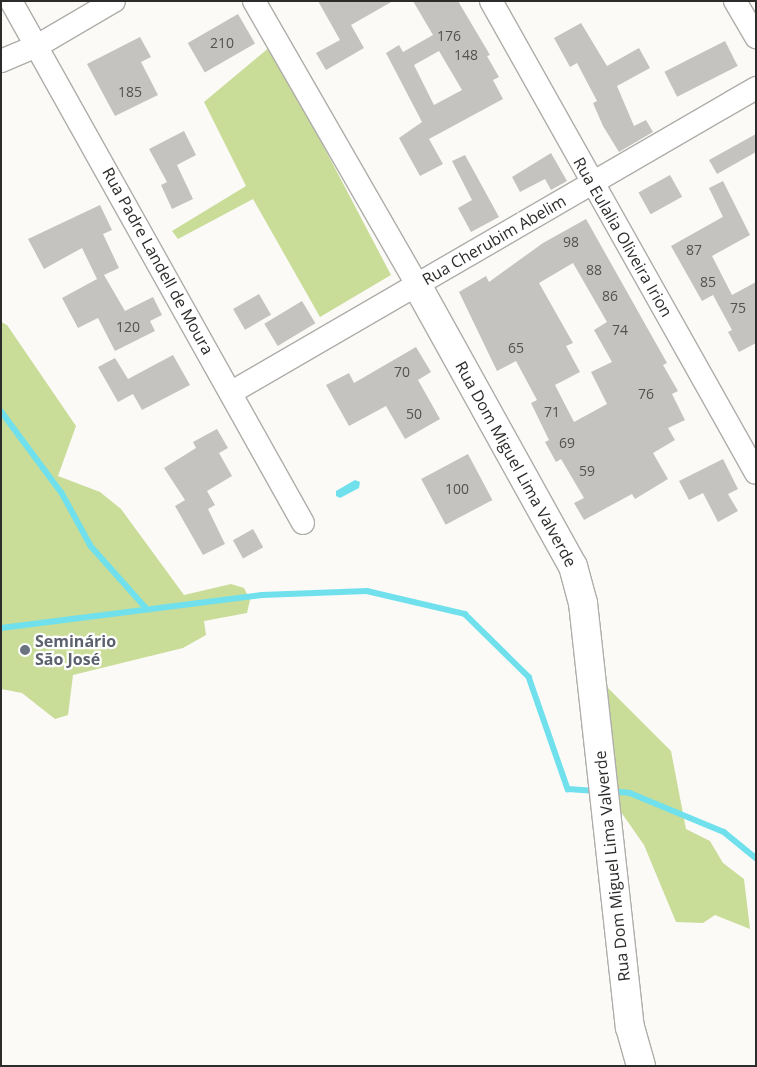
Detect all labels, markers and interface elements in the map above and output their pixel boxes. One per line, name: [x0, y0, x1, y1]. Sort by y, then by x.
house number: 176: [437, 28, 461, 44]
house number: 210: [210, 35, 234, 51]
house number: 148: [454, 47, 478, 63]
house number: 185: [118, 84, 142, 100]
street label: Rua Eulalia Oliveira Irion: [569, 154, 677, 320]
street label: Rua Padre Landell de Moura: [98, 164, 218, 358]
street label: Rua Cherubim Abelim: [419, 191, 569, 289]
house number: 98: [563, 234, 579, 250]
house number: 87: [686, 242, 702, 258]
house number: 88: [586, 262, 602, 278]
house number: 85: [700, 274, 716, 290]
house number: 86: [602, 288, 618, 304]
house number: 75: [730, 300, 746, 316]
house number: 120: [116, 319, 140, 335]
house number: 74: [612, 322, 628, 338]
house number: 65: [508, 340, 524, 356]
street label: Rua Dom Miguel Lima Valverde: [451, 358, 581, 570]
house number: 70: [394, 364, 410, 380]
house number: 76: [638, 386, 654, 402]
house number: 71: [544, 404, 560, 420]
house number: 50: [406, 406, 422, 422]
house number: 69: [559, 435, 575, 451]
house number: 59: [579, 463, 595, 479]
house number: 100: [445, 481, 469, 497]
place label: Seminário São José: [35, 631, 116, 669]
marker: Seminário São José: [19, 644, 31, 656]
street label: Rua Dom Miguel Lima Valverde: [590, 750, 634, 982]

